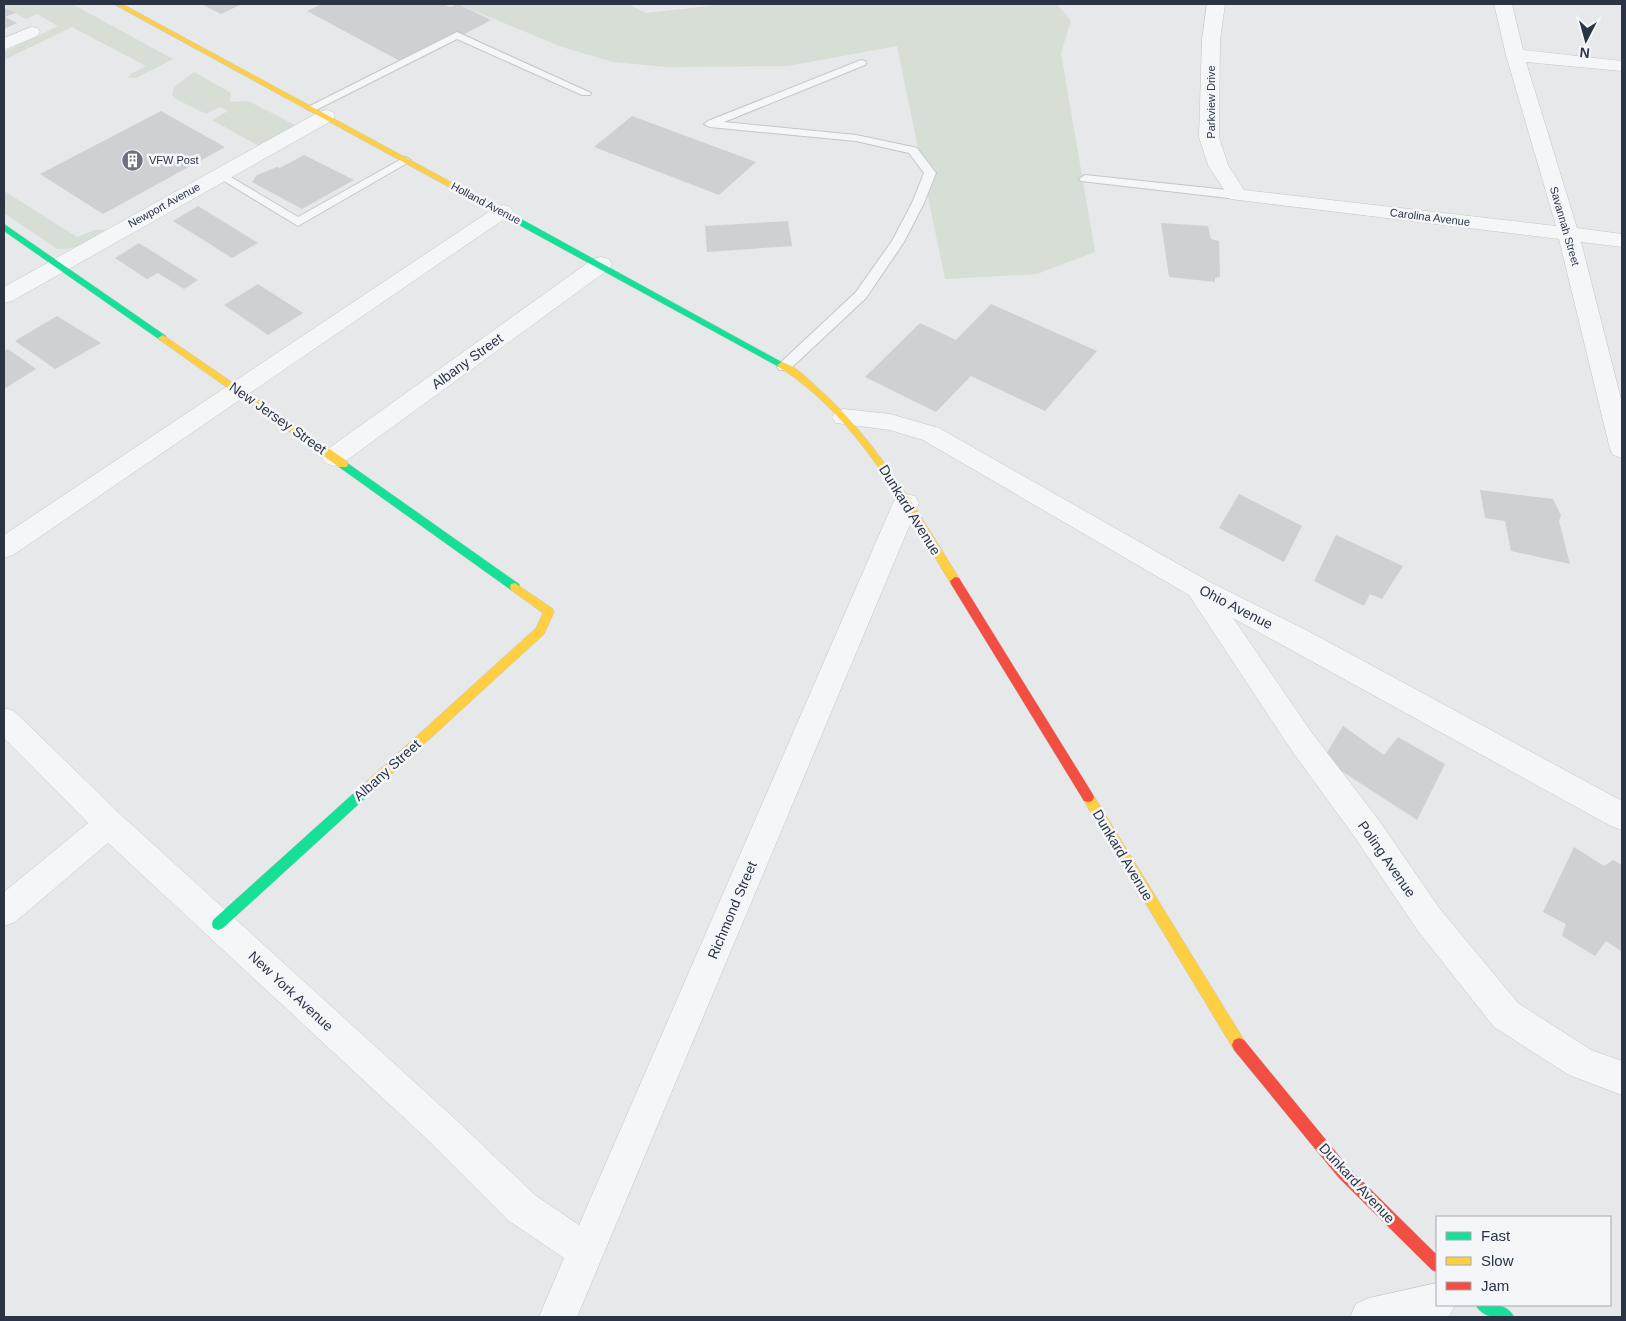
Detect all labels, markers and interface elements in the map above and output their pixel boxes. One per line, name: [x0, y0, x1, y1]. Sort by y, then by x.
north arrow: [1561, 15, 1611, 65]
text: N: [1579, 44, 1591, 61]
street label: Parkview Drive: [1205, 65, 1217, 139]
building icon: VFW Post: [121, 148, 145, 172]
place label: VFW Post: [149, 154, 199, 166]
street label: Newport Avenue: [126, 180, 202, 230]
street label: Holland Avenue: [449, 180, 523, 226]
street label: Savannah Street: [1548, 185, 1582, 267]
street label: Carolina Avenue: [1389, 206, 1471, 228]
street label: Albany Street: [428, 330, 506, 392]
street label: New Jersey Street: [227, 379, 330, 457]
street label: Dunkard Avenue: [876, 462, 944, 558]
street label: Ohio Avenue: [1197, 582, 1275, 632]
street label: Albany Street: [350, 736, 424, 804]
street label: Dunkard Avenue: [1090, 807, 1157, 904]
street label: Poling Avenue: [1355, 818, 1419, 900]
street label: Richmond Street: [704, 859, 760, 961]
street label: New York Avenue: [246, 948, 337, 1034]
street label: Dunkard Avenue: [1316, 1140, 1398, 1226]
legend: [1436, 1216, 1611, 1306]
text: Fast: [1481, 1227, 1511, 1244]
text: Slow: [1481, 1252, 1514, 1269]
text: Jam: [1481, 1277, 1509, 1294]

